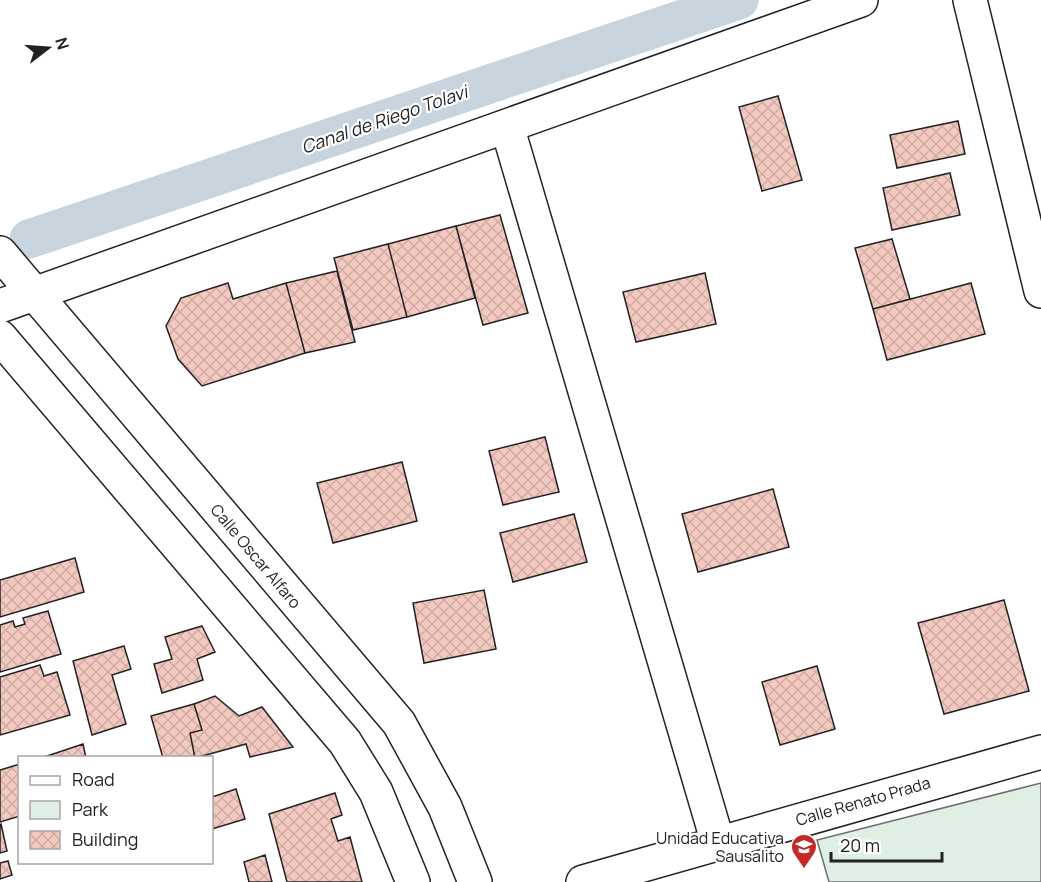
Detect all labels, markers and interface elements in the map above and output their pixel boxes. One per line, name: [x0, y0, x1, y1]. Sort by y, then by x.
north arrow: [18, 18, 78, 78]
text: N: [50, 35, 75, 52]
water label: Canal de Riego Tolavi: [298, 78, 473, 159]
street label: Calle Oscar Alfaro: [206, 499, 306, 613]
legend: [18, 756, 213, 864]
text: Road: [72, 767, 115, 791]
street label: Calle Renato Prada: [793, 771, 933, 831]
text: Park: [72, 797, 109, 821]
scale bar: [831, 825, 942, 863]
text: Building: [72, 827, 138, 851]
place label: Unidad Educativa Sausalito: [656, 827, 784, 867]
school or university icon: Unidad Educativa Sausalito: [789, 832, 819, 870]
text: 20 m: [840, 833, 880, 857]

